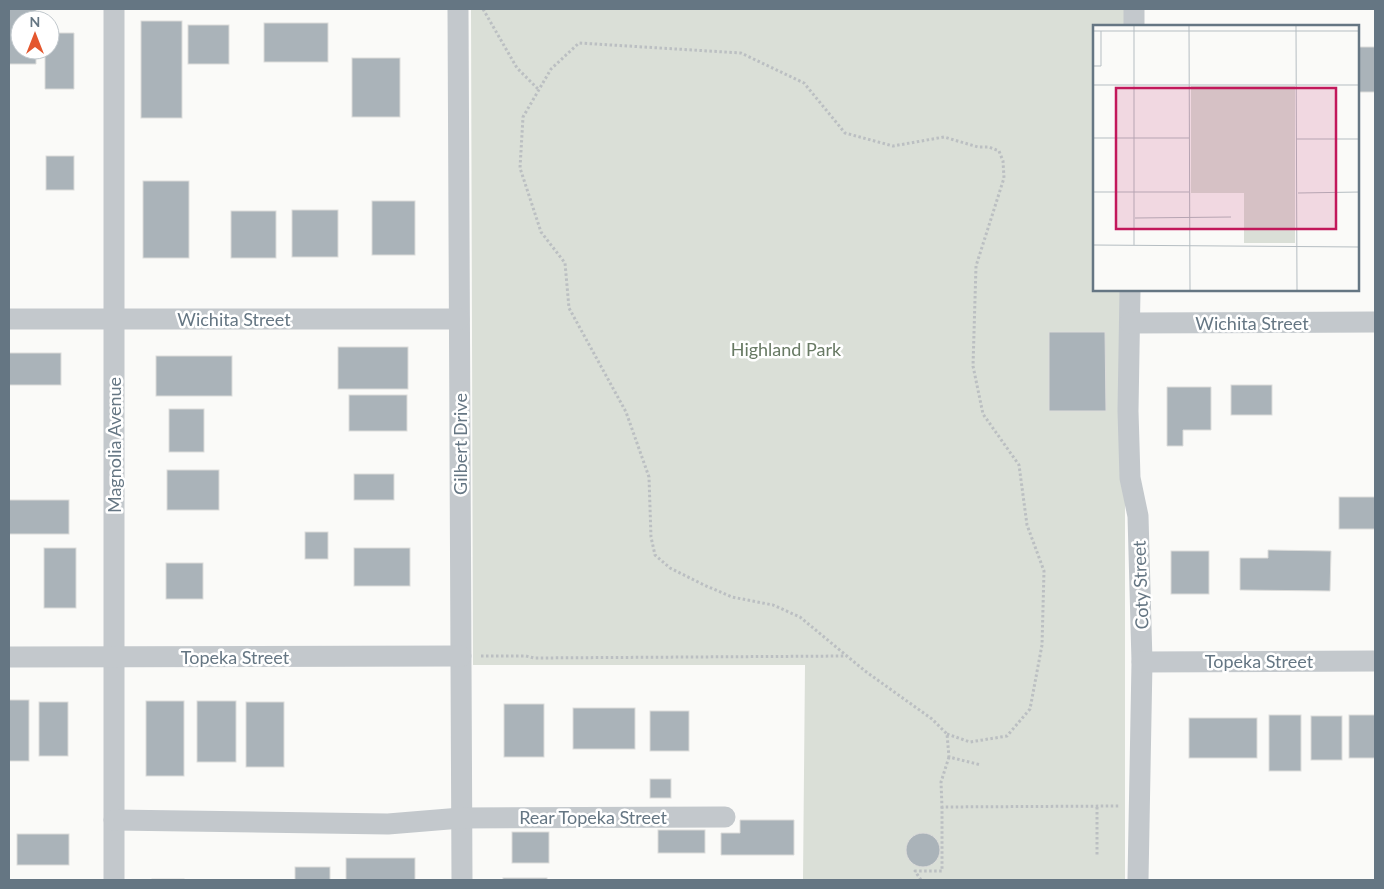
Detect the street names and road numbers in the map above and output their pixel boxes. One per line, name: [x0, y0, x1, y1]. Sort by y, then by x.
street label: Wichita Street: [177, 308, 291, 330]
street label: Wichita Street: [1195, 312, 1309, 334]
street label: Magnolia Avenue: [103, 377, 125, 513]
street label: Gilbert Drive: [449, 393, 471, 495]
street label: Coty Street: [1127, 540, 1153, 630]
street label: Topeka Street: [181, 646, 290, 668]
street label: Topeka Street: [1205, 650, 1314, 672]
street label: Rear Topeka Street: [519, 806, 667, 828]

